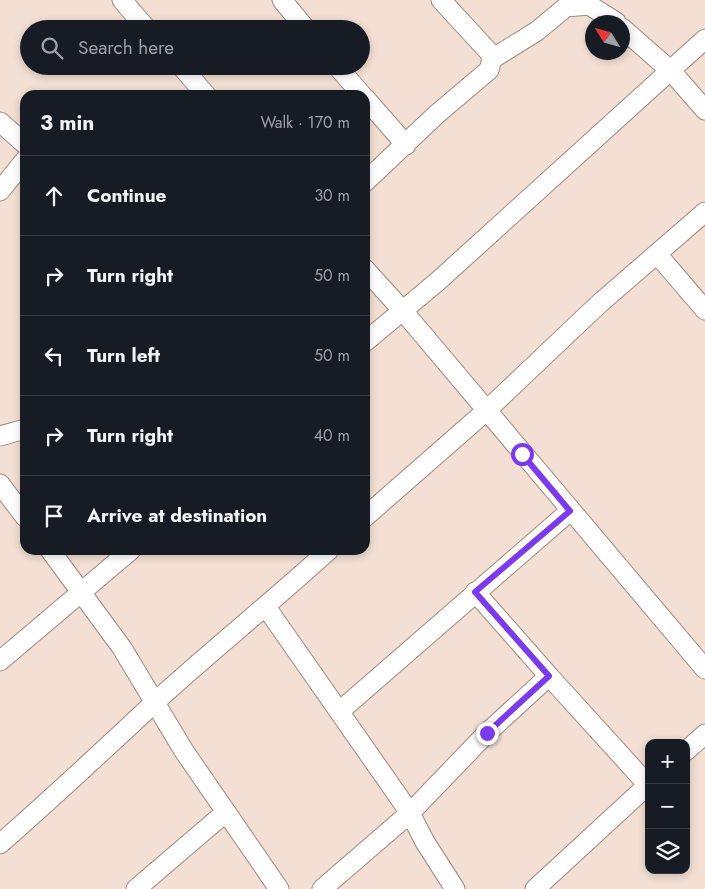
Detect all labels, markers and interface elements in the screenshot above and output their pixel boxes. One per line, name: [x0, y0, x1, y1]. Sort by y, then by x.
north arrow: [585, 15, 630, 60]
search box: [20, 20, 370, 75]
icon: search: [38, 34, 66, 62]
text: Search here: [78, 34, 174, 61]
text: 3 min: [40, 108, 94, 138]
text: Walk · 170 m: [260, 111, 350, 134]
icon: ahead: [40, 182, 68, 210]
text: Continue: [87, 182, 166, 209]
text: 30 m: [314, 184, 350, 207]
icon: right: [40, 262, 68, 290]
text: Turn right: [87, 262, 173, 289]
text: 50 m: [314, 264, 350, 287]
icon: left: [40, 342, 68, 370]
text: Turn left: [87, 342, 160, 369]
text: 50 m: [314, 344, 350, 367]
icon: right: [40, 422, 68, 450]
text: Turn right: [87, 422, 173, 449]
text: 40 m: [314, 424, 350, 447]
route start: [511, 443, 534, 466]
icon: arrive: [40, 502, 68, 530]
text: Arrive at destination: [87, 502, 267, 529]
route end: [476, 722, 499, 745]
map controls: [645, 739, 690, 874]
button: +: [645, 739, 690, 784]
button: −: [645, 784, 690, 829]
button: layers: [645, 829, 690, 874]

